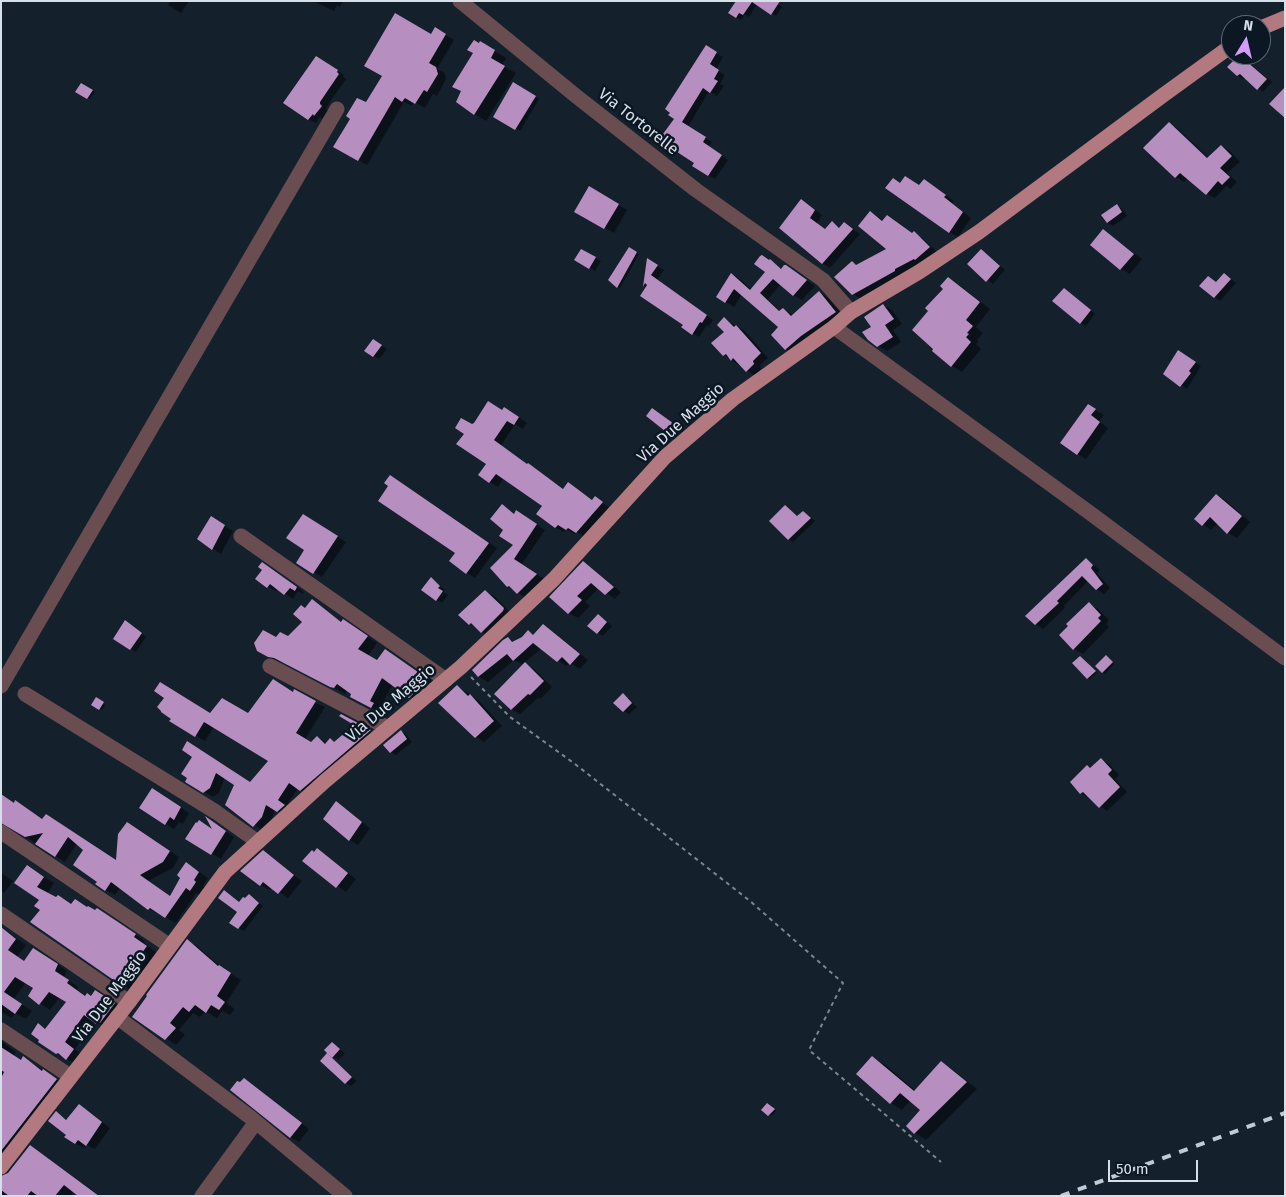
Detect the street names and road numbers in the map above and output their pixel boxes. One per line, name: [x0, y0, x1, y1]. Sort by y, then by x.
street label: Via Tortorelle: [594, 85, 682, 159]
street label: Via Due Maggio: [634, 379, 728, 467]
street label: Via Due Maggio: [343, 660, 439, 746]
street label: Via Due Maggio: [69, 947, 151, 1047]

